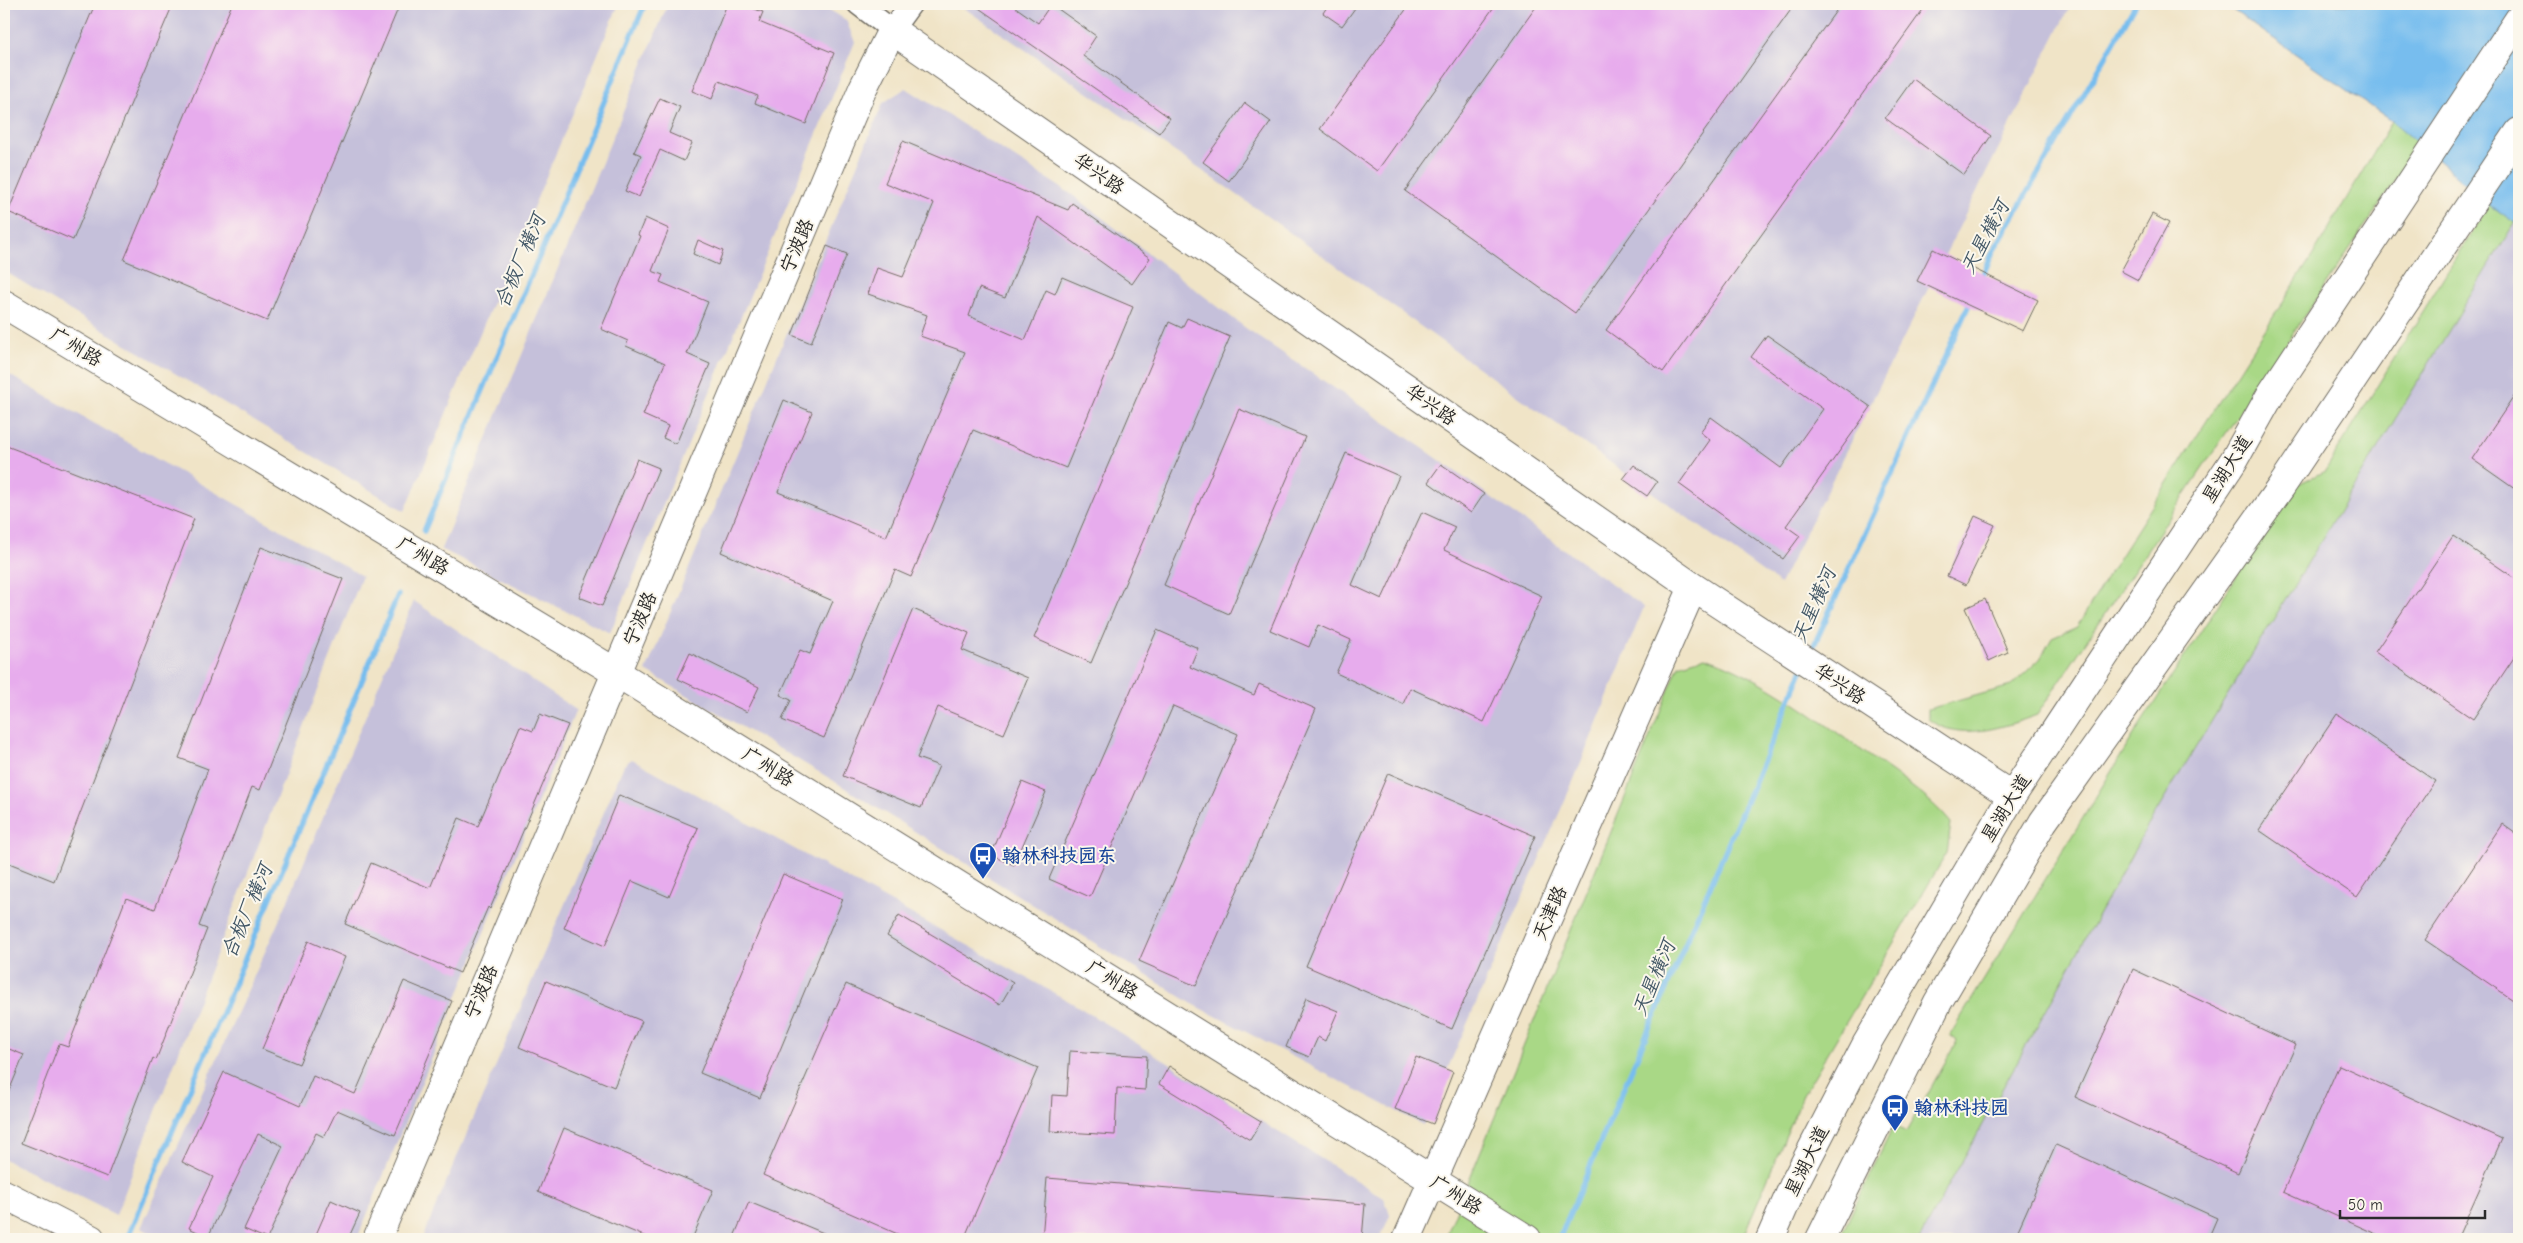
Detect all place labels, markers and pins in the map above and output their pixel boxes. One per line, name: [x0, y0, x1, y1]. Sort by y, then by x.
bus stop icon: 翰林科技园东: [968, 841, 998, 880]
place label: 翰林科技园东: [1002, 845, 1116, 867]
bus stop icon: 翰林科技园: [1880, 1093, 1910, 1132]
place label: 翰林科技园: [1914, 1097, 2009, 1119]

